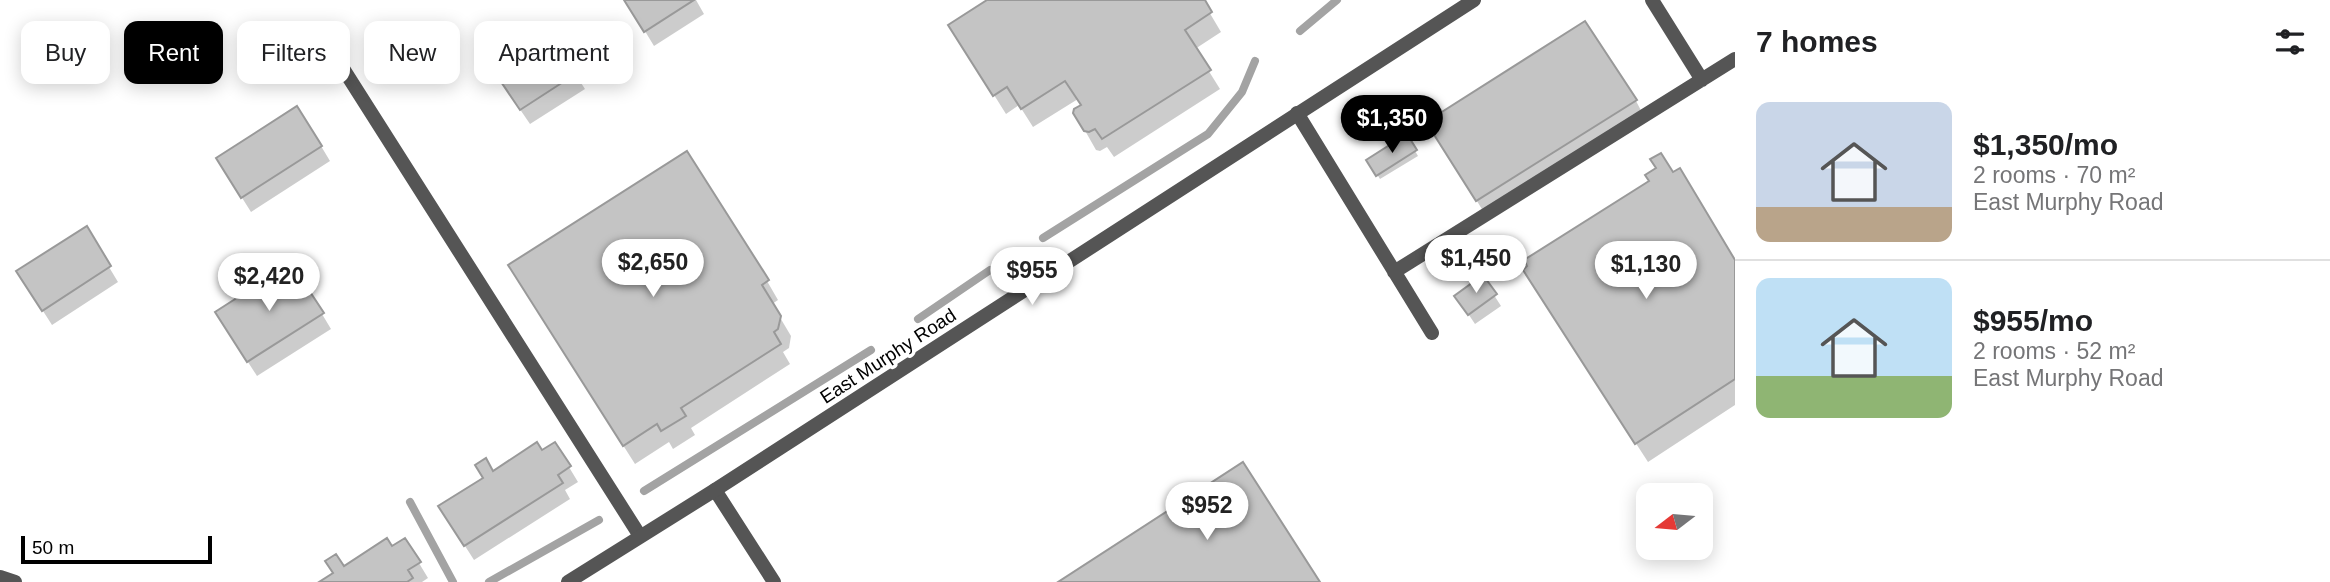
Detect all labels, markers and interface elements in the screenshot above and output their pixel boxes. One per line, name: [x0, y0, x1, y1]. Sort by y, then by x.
chip: Buy: [21, 21, 110, 84]
chip: Rent: [124, 21, 223, 84]
chip: Filters: [237, 21, 350, 84]
chip: New: [364, 21, 460, 84]
chip: Apartment: [474, 21, 633, 84]
icon: filters: [2271, 23, 2309, 61]
text: 7 homes: [1756, 25, 1878, 58]
pin: $1,350: [1335, 96, 1449, 155]
text: $1,350: [1357, 105, 1427, 131]
text: $1,350/mo: [1973, 128, 2118, 161]
icon: home: [1812, 130, 1896, 214]
text: 2 rooms · 70 m²: [1973, 162, 2135, 188]
text: East Murphy Road: [1973, 189, 2163, 215]
pin: $1,450: [1419, 236, 1533, 295]
pin: $2,650: [596, 240, 710, 299]
pin: $1,130: [1589, 242, 1703, 301]
text: $1,450: [1441, 245, 1511, 271]
pin: $955: [991, 247, 1073, 307]
text: $2,650: [618, 249, 688, 275]
text: $1,130: [1611, 251, 1681, 277]
pin: $2,420: [212, 254, 326, 313]
text: $955: [1006, 257, 1058, 283]
text: $2,420: [234, 263, 304, 289]
street label: East Murphy Road: [816, 304, 960, 408]
text: $955/mo: [1973, 304, 2093, 337]
icon: home: [1812, 306, 1896, 390]
text: 2 rooms · 52 m²: [1973, 338, 2135, 364]
text: East Murphy Road: [1973, 365, 2163, 391]
pin: $952: [1166, 482, 1248, 542]
north arrow: [1636, 483, 1713, 560]
map controls: [1636, 483, 1713, 560]
text: $952: [1181, 492, 1233, 518]
scale bar: [21, 533, 212, 565]
text: 50 m: [32, 537, 74, 558]

